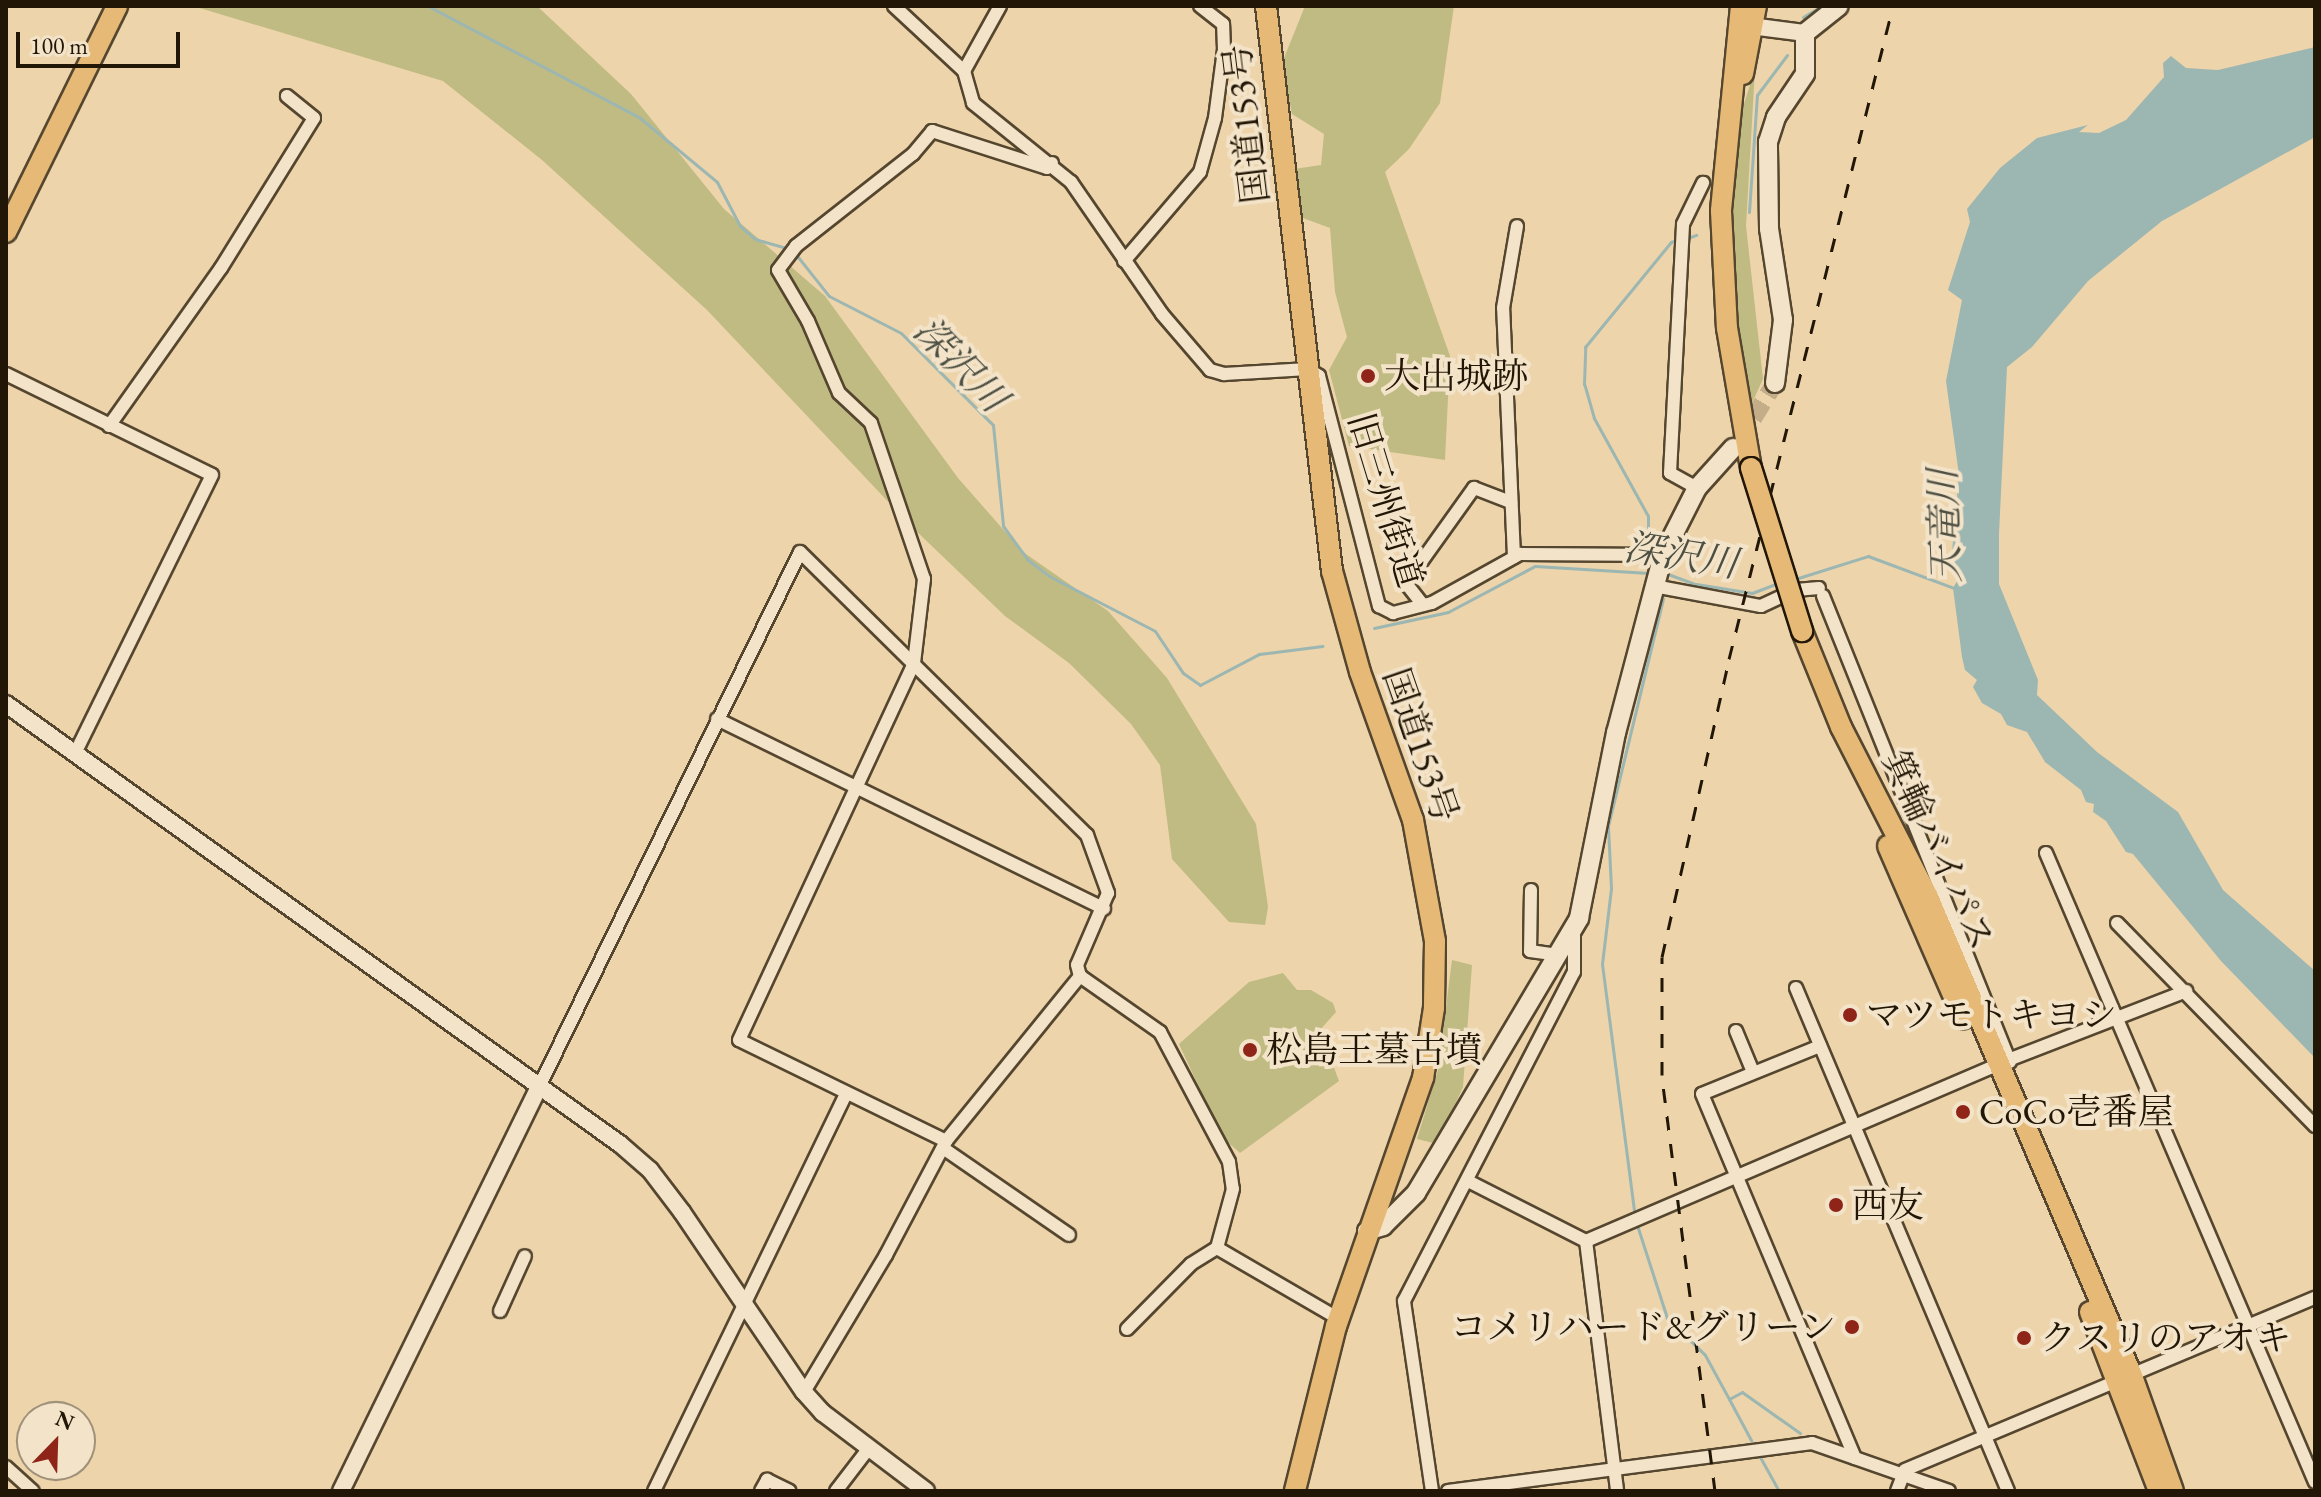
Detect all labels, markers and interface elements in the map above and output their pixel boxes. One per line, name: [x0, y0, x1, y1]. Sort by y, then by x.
scale bar: [20, 16, 184, 66]
text: 100 m: [30, 30, 88, 61]
street label: 国道153号: [1215, 42, 1277, 206]
water label: 深沢川: [905, 307, 1017, 421]
place label: 大出城跡: [1384, 354, 1528, 398]
marker: 大出城跡: [1359, 367, 1377, 385]
street label: 旧三州街道: [1339, 408, 1433, 592]
water label: 天竜川: [1919, 468, 1969, 584]
water label: 深沢川: [1621, 524, 1741, 586]
street label: 国道153号: [1375, 662, 1467, 828]
street label: 箕輪バイパス: [1874, 743, 2004, 957]
place label: マツモトキヨシ: [1866, 993, 2118, 1037]
marker: マツモトキヨシ: [1841, 1006, 1859, 1024]
place label: 松島王墓古墳: [1266, 1028, 1482, 1072]
marker: 松島王墓古墳: [1241, 1041, 1259, 1059]
place label: CoCo壱番屋: [1979, 1090, 2174, 1134]
marker: CoCo壱番屋: [1954, 1103, 1972, 1121]
place label: 西友: [1852, 1183, 1924, 1227]
marker: 西友: [1827, 1196, 1845, 1214]
place label: コメリハード&グリーン: [1449, 1305, 1836, 1349]
place label: クスリのアオキ: [2040, 1316, 2292, 1360]
marker: コメリハード&グリーン: [1843, 1318, 1861, 1336]
marker: クスリのアオキ: [2015, 1329, 2033, 1347]
north arrow: [16, 1401, 96, 1481]
text: N: [51, 1403, 79, 1437]

